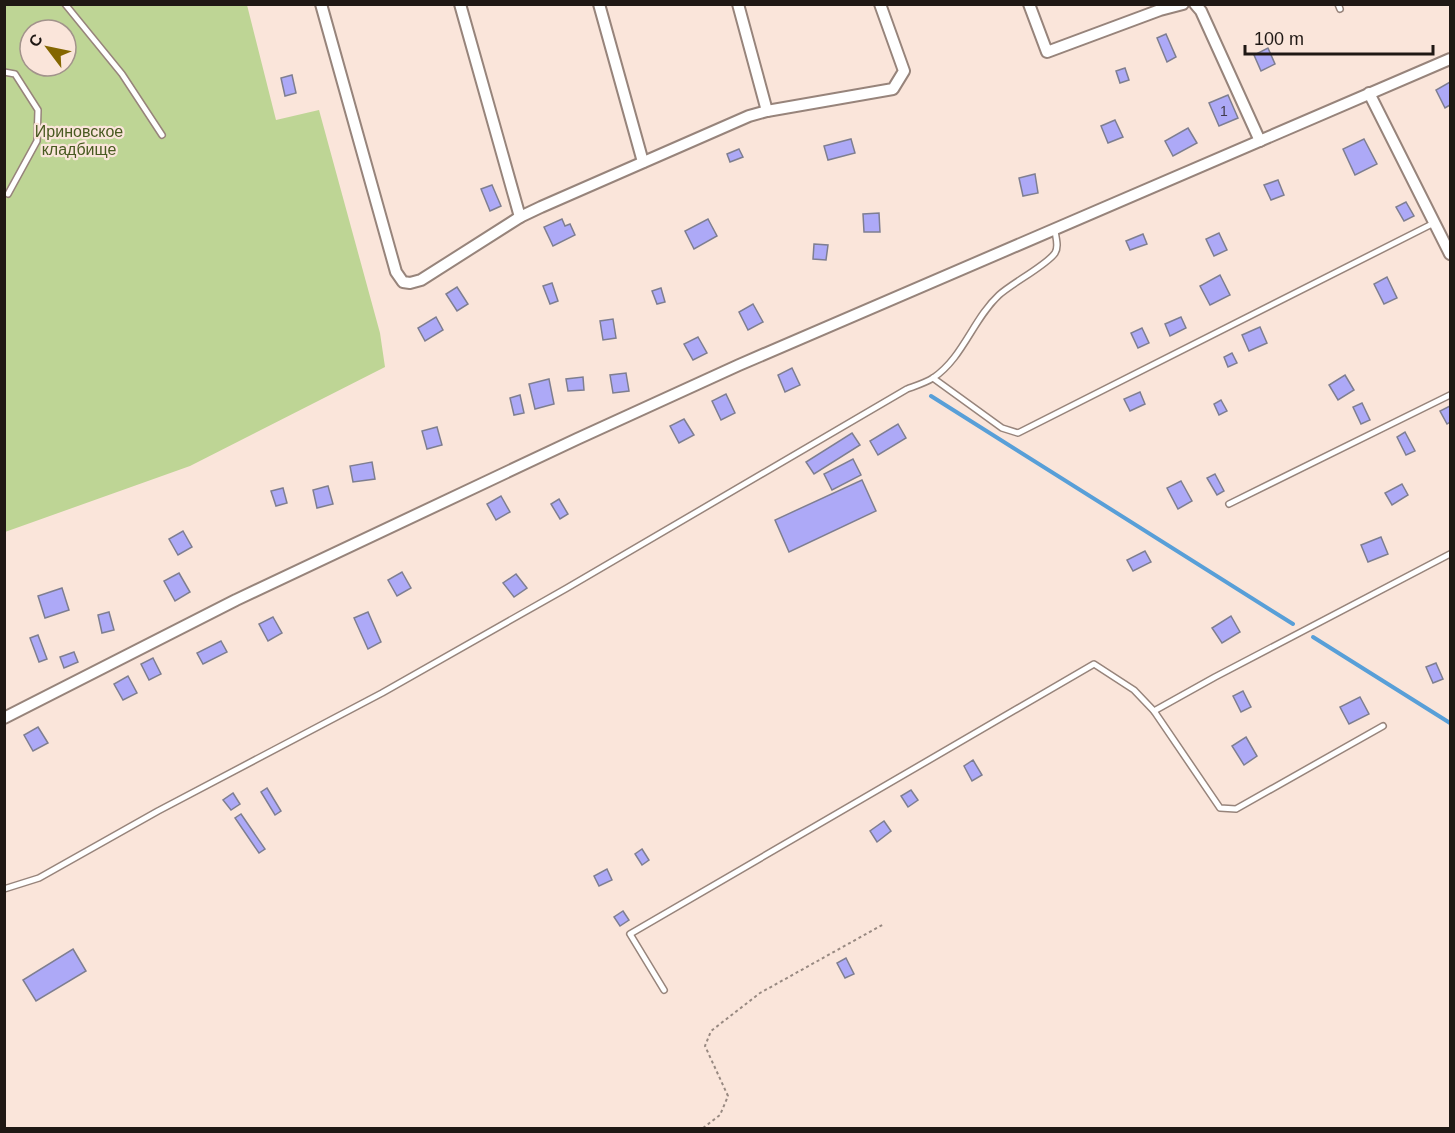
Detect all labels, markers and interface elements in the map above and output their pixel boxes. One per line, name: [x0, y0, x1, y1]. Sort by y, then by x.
north arrow: [18, 18, 78, 78]
scale bar: [1245, 18, 1432, 56]
text: 100 m: [1254, 29, 1304, 49]
text: С: [25, 31, 46, 50]
house number: 1: [1220, 103, 1228, 119]
park label: Ириновское кладбище: [35, 123, 123, 158]

